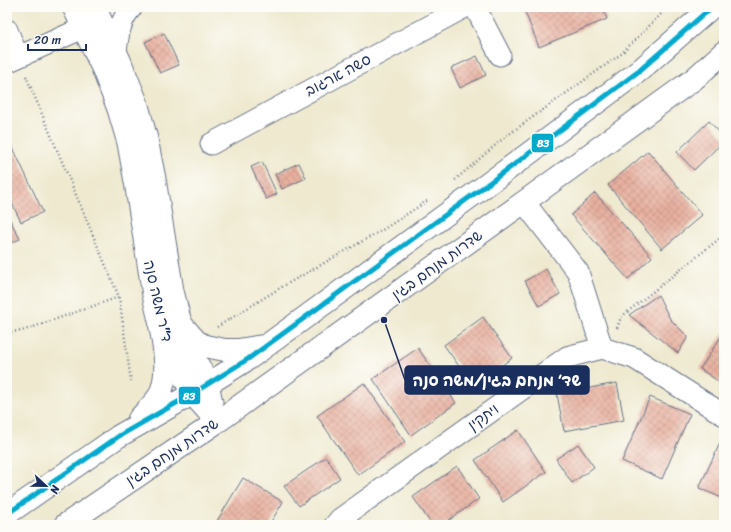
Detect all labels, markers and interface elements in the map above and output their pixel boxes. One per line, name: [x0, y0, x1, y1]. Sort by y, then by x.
scale bar: [28, 26, 86, 52]
text: 20 m: [34, 29, 61, 51]
street label: סשה ארגוב: [300, 47, 376, 103]
line badge: 83: [531, 133, 554, 153]
text: 83: [536, 134, 550, 153]
street label: שדרות מנחם בגין: [386, 223, 488, 307]
street label: ד"ר משה סנה: [136, 257, 180, 345]
callout: שד׳ מנחם בגין/משה סנה: [405, 366, 589, 394]
text: שד׳ מנחם בגין/משה סנה: [413, 366, 581, 395]
line badge: 83: [178, 386, 201, 405]
text: 83: [182, 387, 196, 406]
street label: ויתקין: [462, 396, 504, 438]
street label: שדרות מנחם בגין: [120, 411, 224, 493]
north arrow: [26, 466, 66, 506]
text: N: [44, 482, 65, 497]

